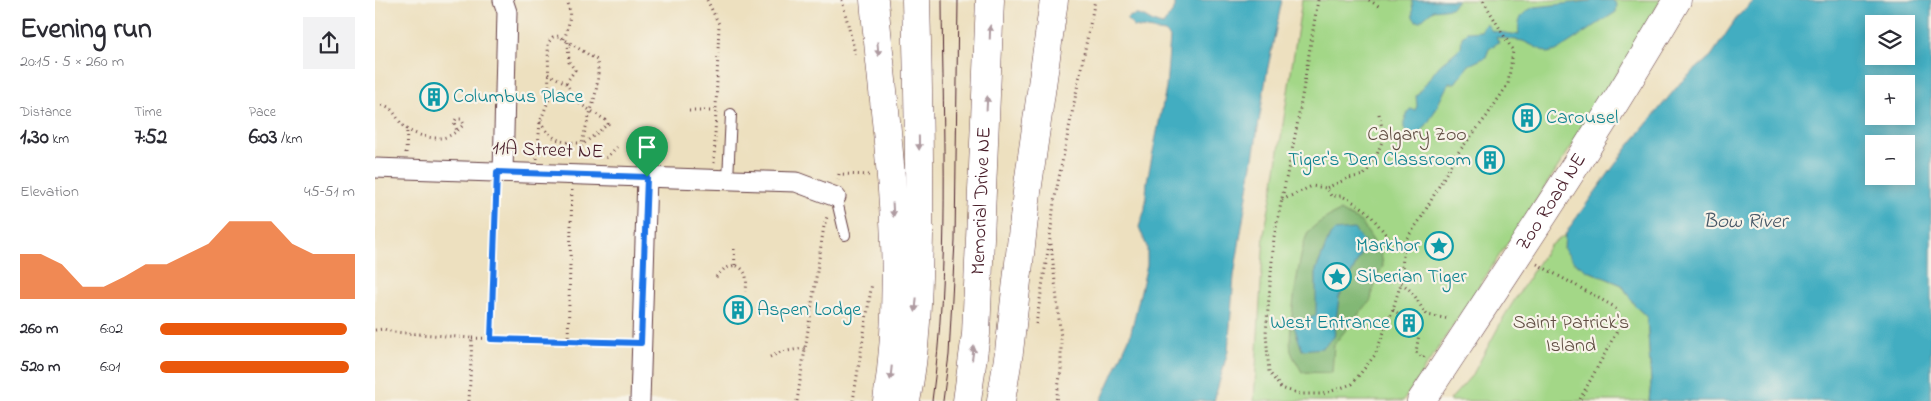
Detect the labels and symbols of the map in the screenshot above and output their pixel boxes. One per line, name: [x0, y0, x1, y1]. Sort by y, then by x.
one-way arrow: [986, 23, 994, 39]
one-way arrow: [874, 41, 882, 57]
building icon: Columbus Place: [419, 82, 449, 112]
place label: Columbus Place: [453, 83, 584, 112]
one-way arrow: [983, 95, 991, 111]
building icon: Carousel: [1512, 103, 1542, 133]
place label: Carousel: [1546, 104, 1618, 133]
park label: Calgary Zoo: [1367, 121, 1467, 151]
pin: [626, 126, 668, 177]
street label: Memorial Drive NE: [964, 126, 999, 275]
street label: 11A Street NE: [492, 135, 604, 167]
one-way arrow: [915, 135, 923, 151]
building icon: Tiger's Den Classroom: [1475, 145, 1505, 175]
place label: Tiger's Den Classroom: [1288, 146, 1471, 176]
street label: Zoo Road NE: [1509, 148, 1594, 257]
one-way arrow: [890, 203, 898, 219]
water label: Bow River: [1703, 207, 1790, 237]
place icon: Markhor: [1424, 231, 1454, 261]
place label: Markhor: [1356, 232, 1421, 261]
place icon: Siberian Tiger: [1322, 262, 1352, 292]
place label: Siberian Tiger: [1356, 263, 1467, 293]
building icon: Aspen Lodge: [723, 295, 753, 325]
place label: Aspen Lodge: [757, 296, 861, 326]
one-way arrow: [912, 298, 920, 314]
building icon: West Entrance: [1394, 308, 1424, 338]
place label: West Entrance: [1270, 309, 1390, 338]
park label: Saint Patrick's Island: [1513, 309, 1629, 361]
one-way arrow: [970, 344, 978, 360]
one-way arrow: [887, 365, 895, 381]

